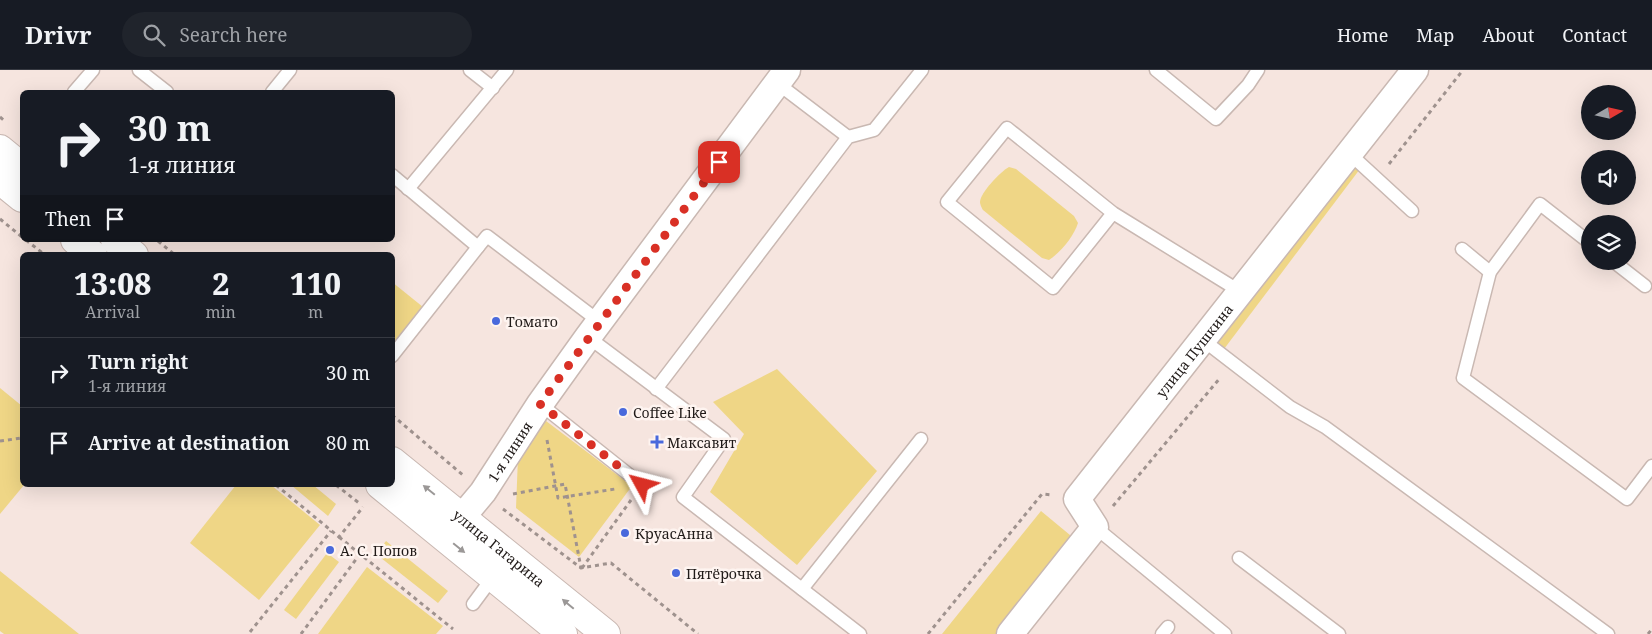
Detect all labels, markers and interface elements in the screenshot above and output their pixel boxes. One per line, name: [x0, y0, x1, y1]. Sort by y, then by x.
search box: [122, 12, 472, 57]
text: Drivr: [25, 18, 92, 51]
icon: search: [140, 21, 168, 49]
text: Search here: [180, 22, 287, 48]
text: Home: [1337, 23, 1388, 47]
text: Map: [1416, 23, 1454, 47]
text: About: [1482, 23, 1534, 47]
text: Contact: [1562, 23, 1627, 47]
north arrow: [1581, 85, 1636, 140]
map controls: [1581, 85, 1636, 270]
text: 30 m: [128, 104, 211, 151]
icon: right: [45, 110, 110, 175]
pin: [698, 141, 740, 183]
icon: arrive: [705, 148, 733, 176]
text: 1-я линия: [128, 149, 236, 179]
button: sound: [1581, 150, 1636, 205]
icon: arrive: [101, 205, 129, 233]
text: Then: [45, 206, 91, 232]
button: layers: [1581, 215, 1636, 270]
text: 13:08: [74, 263, 151, 304]
text: 2: [212, 263, 229, 304]
text: 110: [290, 263, 341, 304]
street label: улица Пушкина: [1151, 300, 1237, 401]
text: Arrival: [85, 301, 140, 323]
text: min: [205, 301, 236, 323]
text: m: [308, 301, 323, 323]
place label: Томато: [506, 312, 558, 331]
marker: Томато: [490, 315, 502, 327]
text: Turn right: [88, 349, 188, 375]
icon: right: [45, 359, 73, 387]
text: 30 m: [326, 360, 370, 386]
text: 1-я линия: [88, 375, 166, 397]
place label: Coffee Like: [633, 403, 707, 422]
marker: Coffee Like: [617, 406, 629, 418]
street label: 1-я линия: [483, 417, 536, 485]
icon: arrive: [45, 429, 73, 457]
text: Arrive at destination: [88, 430, 290, 456]
text: 80 m: [326, 430, 370, 456]
place label: Максавит: [667, 433, 737, 452]
marker: Максавит: [651, 436, 663, 448]
position arrow: [615, 458, 667, 510]
one-way arrow: [422, 484, 435, 495]
street label: улица Гагарина: [449, 505, 549, 591]
place label: КруасАнна: [635, 524, 713, 543]
marker: КруасАнна: [619, 527, 631, 539]
place label: А. С. Попов: [340, 541, 417, 560]
one-way arrow: [452, 543, 465, 554]
marker: А. С. Попов: [324, 544, 336, 556]
place label: Пятёрочка: [686, 564, 762, 583]
marker: Пятёрочка: [670, 567, 682, 579]
one-way arrow: [562, 598, 575, 609]

